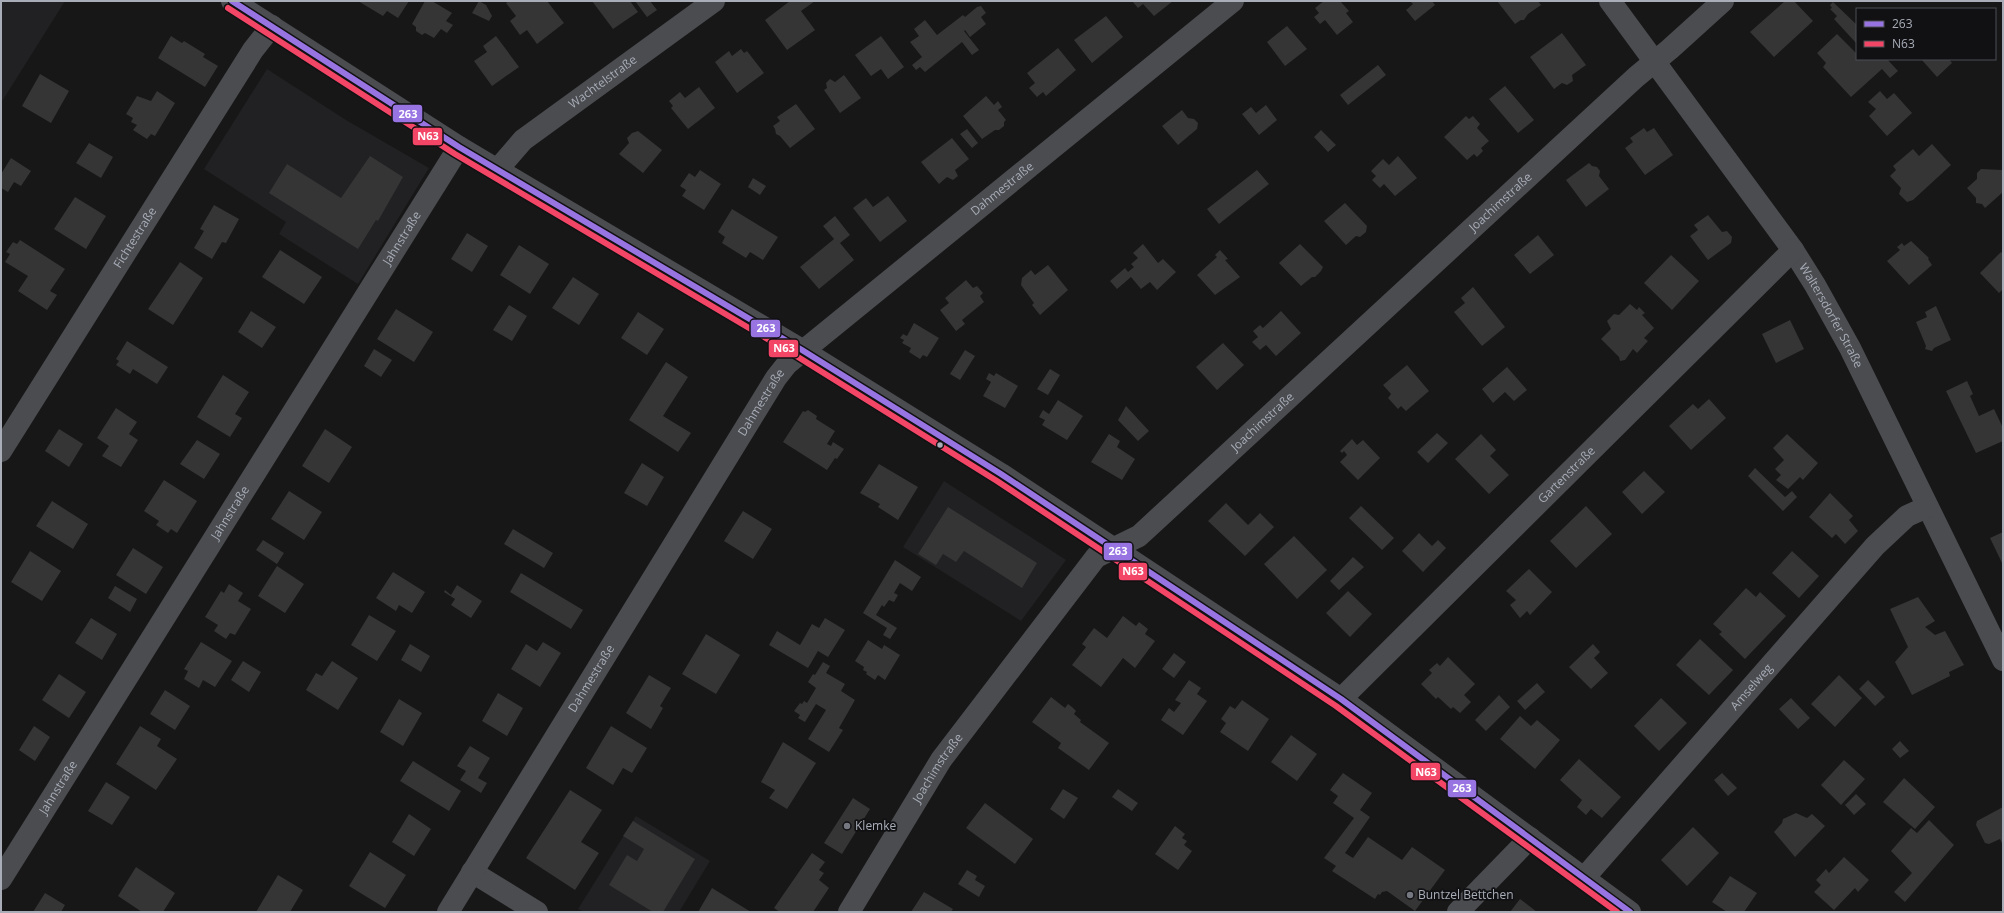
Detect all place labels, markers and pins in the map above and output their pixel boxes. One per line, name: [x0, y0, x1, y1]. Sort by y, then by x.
unlabelled marker: [935, 440, 945, 450]
place label: Klemke: [855, 817, 897, 834]
marker: Klemke: [842, 821, 852, 831]
place label: Buntzel Bettchen: [1418, 886, 1514, 903]
marker: Buntzel Bettchen: [1405, 890, 1415, 900]

